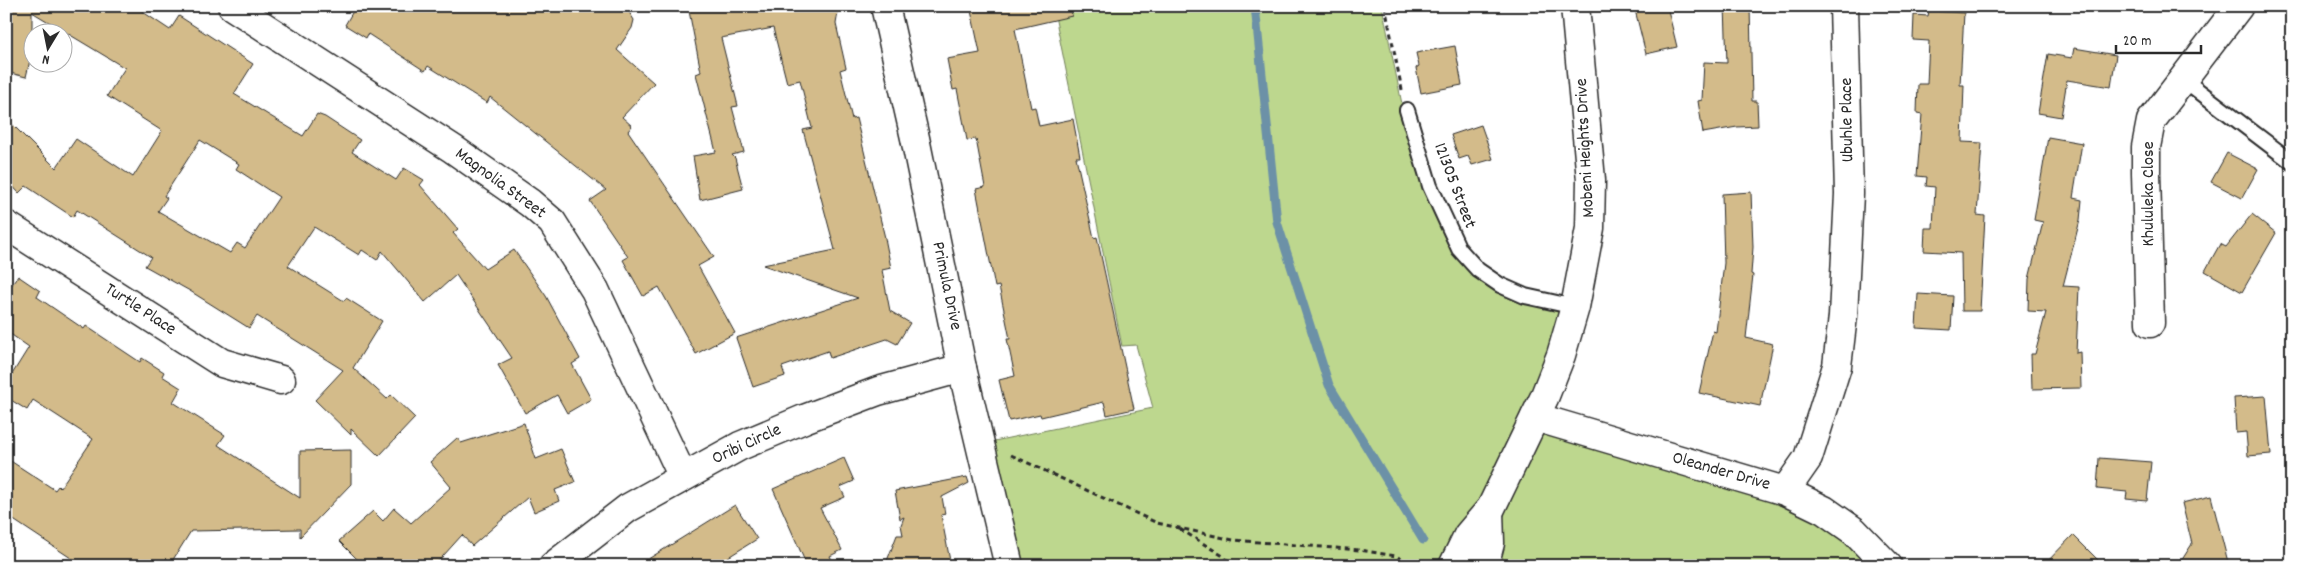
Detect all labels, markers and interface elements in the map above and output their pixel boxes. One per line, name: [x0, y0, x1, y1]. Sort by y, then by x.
north arrow: [22, 22, 72, 72]
scale bar: [2116, 22, 2200, 54]
text: 20 m: [2123, 31, 2151, 53]
text: N: [41, 48, 51, 69]
street label: Ubuhle Place: [1835, 77, 1861, 163]
street label: Mobeni Heights Drive: [1570, 78, 1602, 218]
street label: 121305 Street: [1426, 140, 1482, 233]
street label: Khululeka Close: [2137, 141, 2162, 247]
street label: Magnolia Street: [449, 142, 551, 226]
street label: Primula Drive: [924, 239, 968, 333]
street label: Turtle Place: [99, 278, 181, 342]
street label: Oribi Circle: [708, 418, 786, 472]
street label: Oleander Drive: [1669, 446, 1773, 498]

